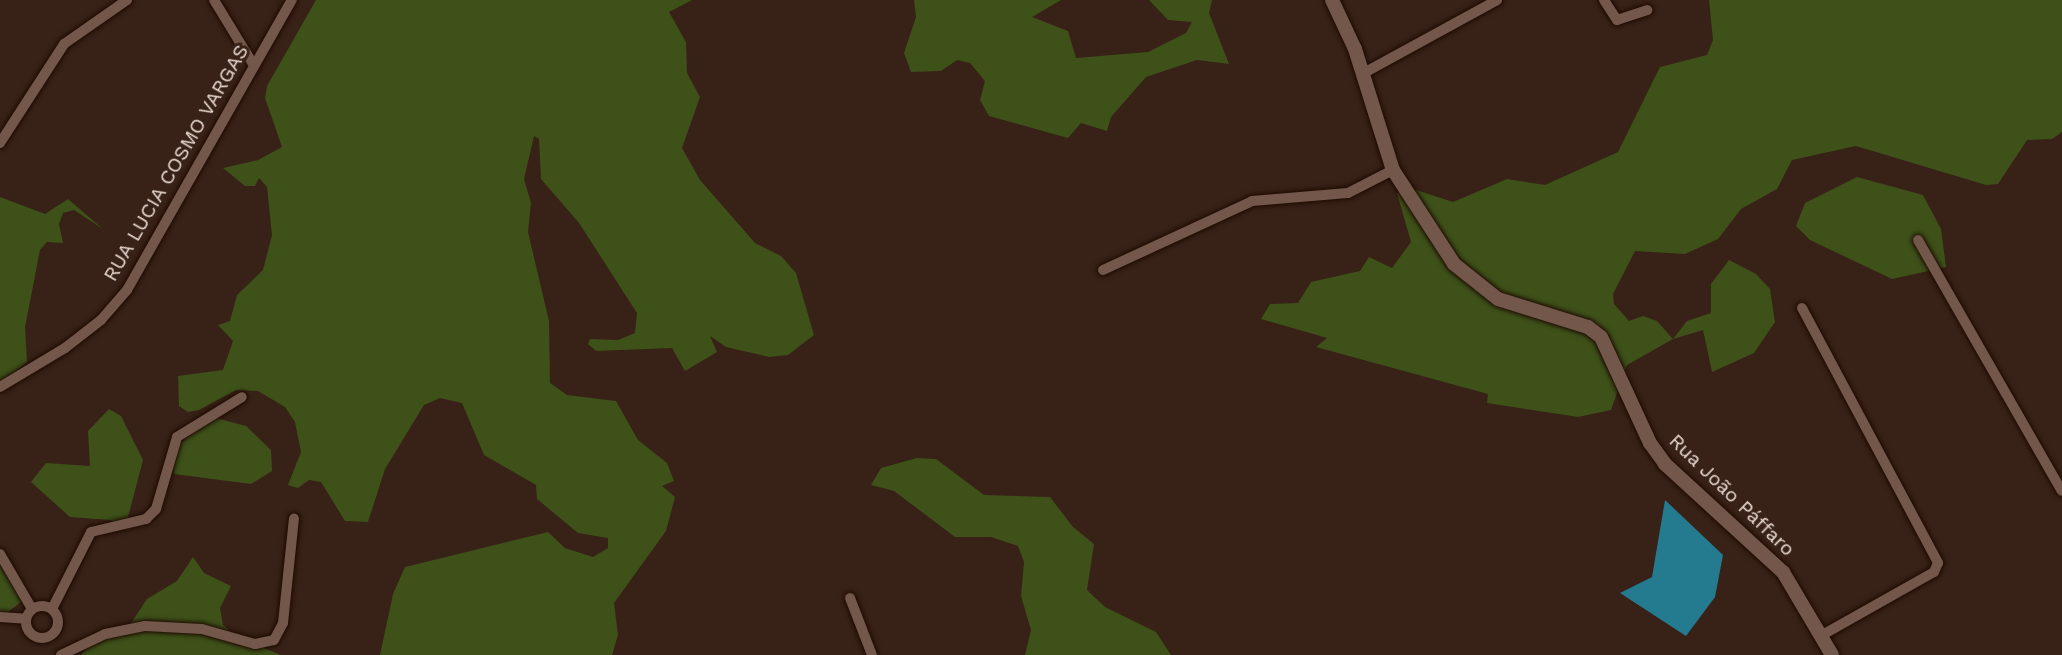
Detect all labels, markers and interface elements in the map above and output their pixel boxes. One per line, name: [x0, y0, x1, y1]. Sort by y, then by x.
street label: RUA LUCIA COSMO VARGAS: [98, 40, 254, 286]
street label: Rua João Páffaro: [1664, 429, 1800, 561]

